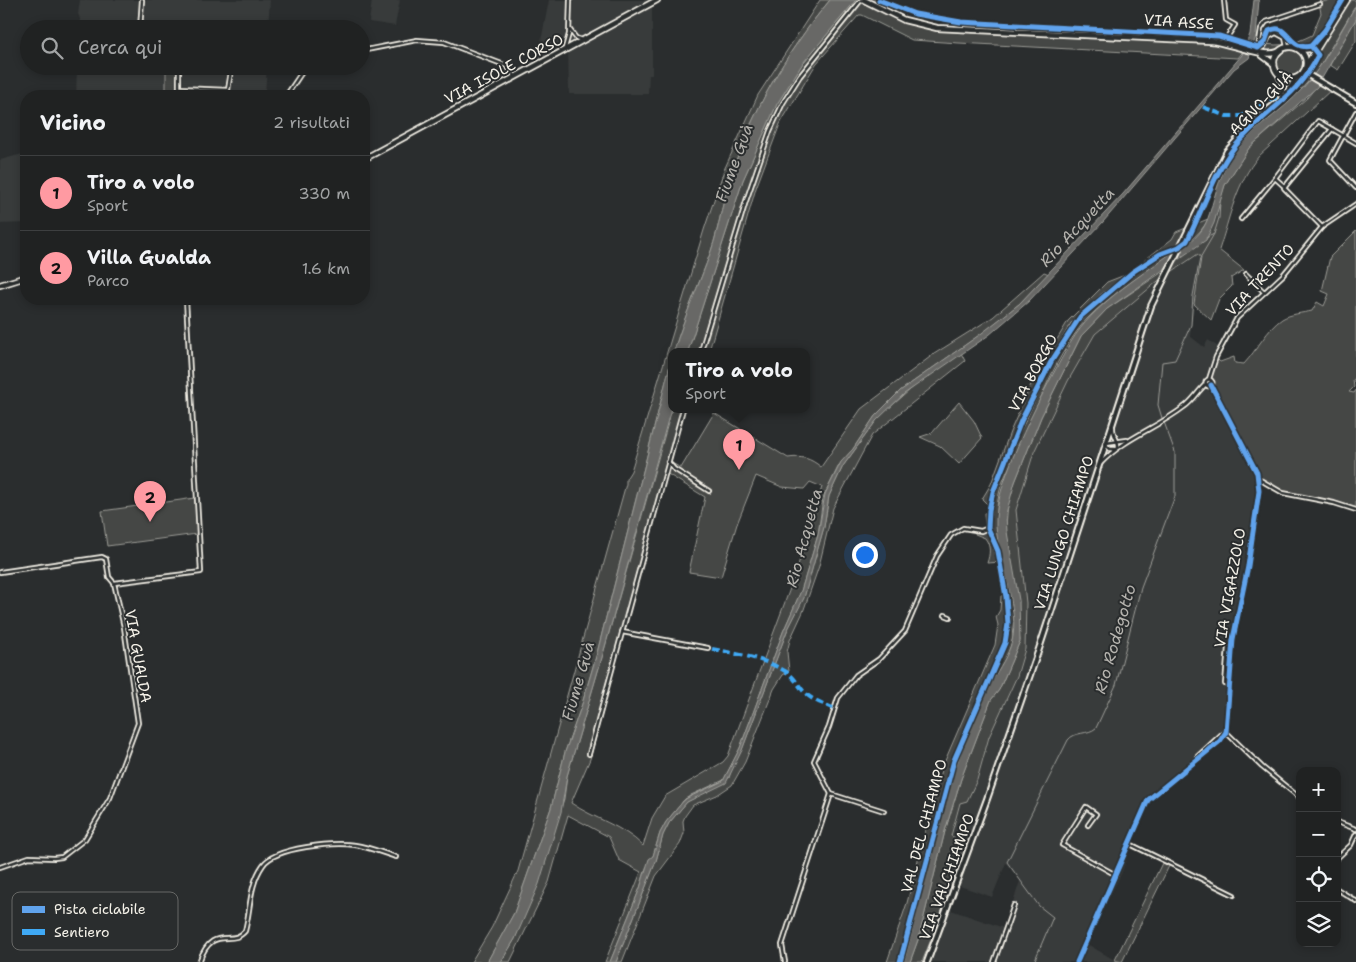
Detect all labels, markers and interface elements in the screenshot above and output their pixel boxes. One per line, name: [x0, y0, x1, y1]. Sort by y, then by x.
street label: VIA ASSE: [1143, 10, 1215, 34]
search box: [20, 20, 370, 75]
street label: VIA ISOLE CORSO: [441, 29, 567, 109]
icon: search: [38, 34, 66, 62]
text: Cerca qui: [78, 35, 162, 60]
street label: AGNO-GUÀ: [1224, 66, 1297, 139]
text: Vicino: [40, 109, 106, 137]
text: 2 risultati: [273, 112, 350, 133]
water label: Fiume Guà: [710, 121, 758, 205]
text: Tiro a volo: [87, 170, 195, 195]
text: 1: [52, 183, 60, 204]
text: 330 m: [298, 183, 350, 204]
water label: Rio Acquetta: [1035, 183, 1119, 271]
text: Sport: [87, 195, 128, 216]
street label: VIA TRENTO: [1221, 239, 1299, 321]
text: Villa Gualda: [87, 245, 211, 270]
text: 2: [50, 258, 62, 279]
text: 1.6 km: [302, 258, 350, 279]
text: Parco: [87, 270, 129, 291]
street label: VIA BORGO: [1004, 330, 1062, 416]
popup: [668, 348, 810, 413]
text: Tiro a volo: [685, 358, 793, 383]
text: Sport: [685, 383, 726, 404]
pin: 1: [723, 429, 755, 470]
street label: VIA LUNGO CHIAMPO: [1029, 453, 1099, 613]
pin: 2: [134, 481, 166, 522]
water label: Rio Acquetta: [781, 486, 827, 590]
street label: VIA VIGAZZOLO: [1210, 527, 1250, 649]
your location: [852, 542, 878, 568]
water label: Rio Rodegotto: [1089, 582, 1141, 696]
street label: VIA GUALDA: [120, 608, 156, 704]
water label: Fiume Guà: [557, 639, 599, 723]
street label: VAL DEL CHIAMPO: [896, 757, 952, 895]
map controls: [1296, 767, 1341, 947]
button: +: [1296, 767, 1341, 812]
street label: VIA VALCHIAMPO: [915, 811, 979, 943]
button: −: [1296, 812, 1341, 857]
button: locate: [1296, 857, 1341, 902]
legend: [12, 892, 178, 950]
text: Pista ciclabile: [54, 900, 146, 918]
button: layers: [1296, 902, 1341, 947]
text: Sentiero: [54, 923, 109, 941]

